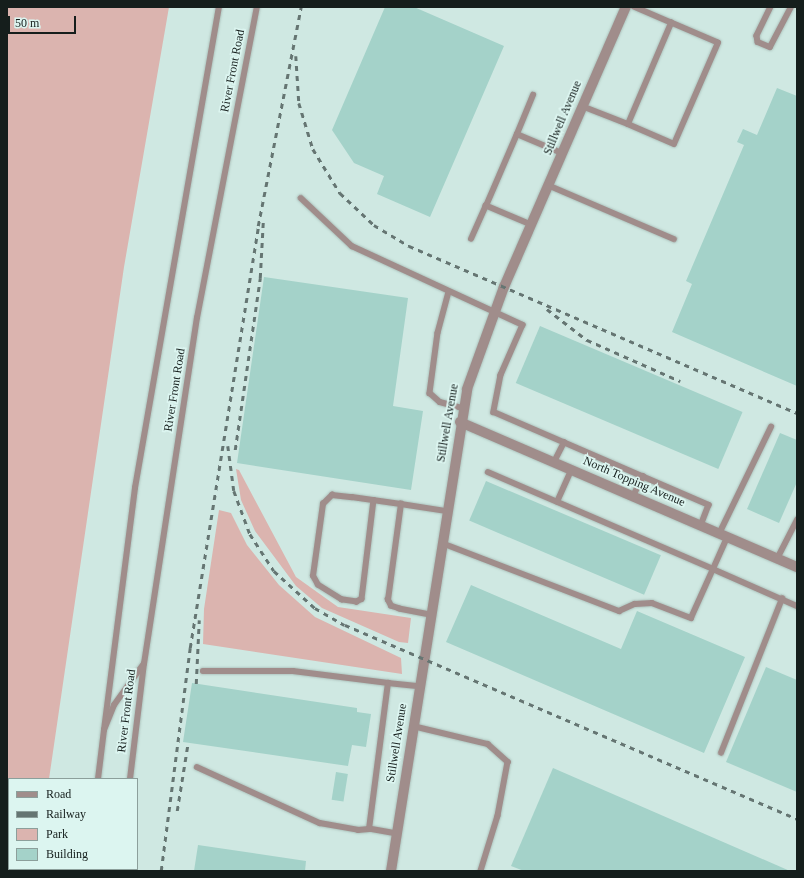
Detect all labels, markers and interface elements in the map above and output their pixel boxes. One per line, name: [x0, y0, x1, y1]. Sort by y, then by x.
scale bar: [10, 8, 78, 34]
text: 50 m: [15, 16, 39, 30]
street label: River Front Road: [218, 28, 248, 114]
street label: Stillwell Avenue: [541, 78, 585, 158]
street label: River Front Road: [161, 347, 189, 433]
street label: Stillwell Avenue: [434, 382, 462, 464]
street label: North Topping Avenue: [580, 454, 688, 510]
street label: River Front Road: [115, 668, 139, 754]
street label: Stillwell Avenue: [384, 702, 410, 784]
legend: [8, 778, 138, 870]
text: Road: [46, 787, 71, 801]
text: Railway: [46, 807, 86, 821]
text: Park: [46, 827, 68, 841]
text: Building: [46, 847, 88, 861]

